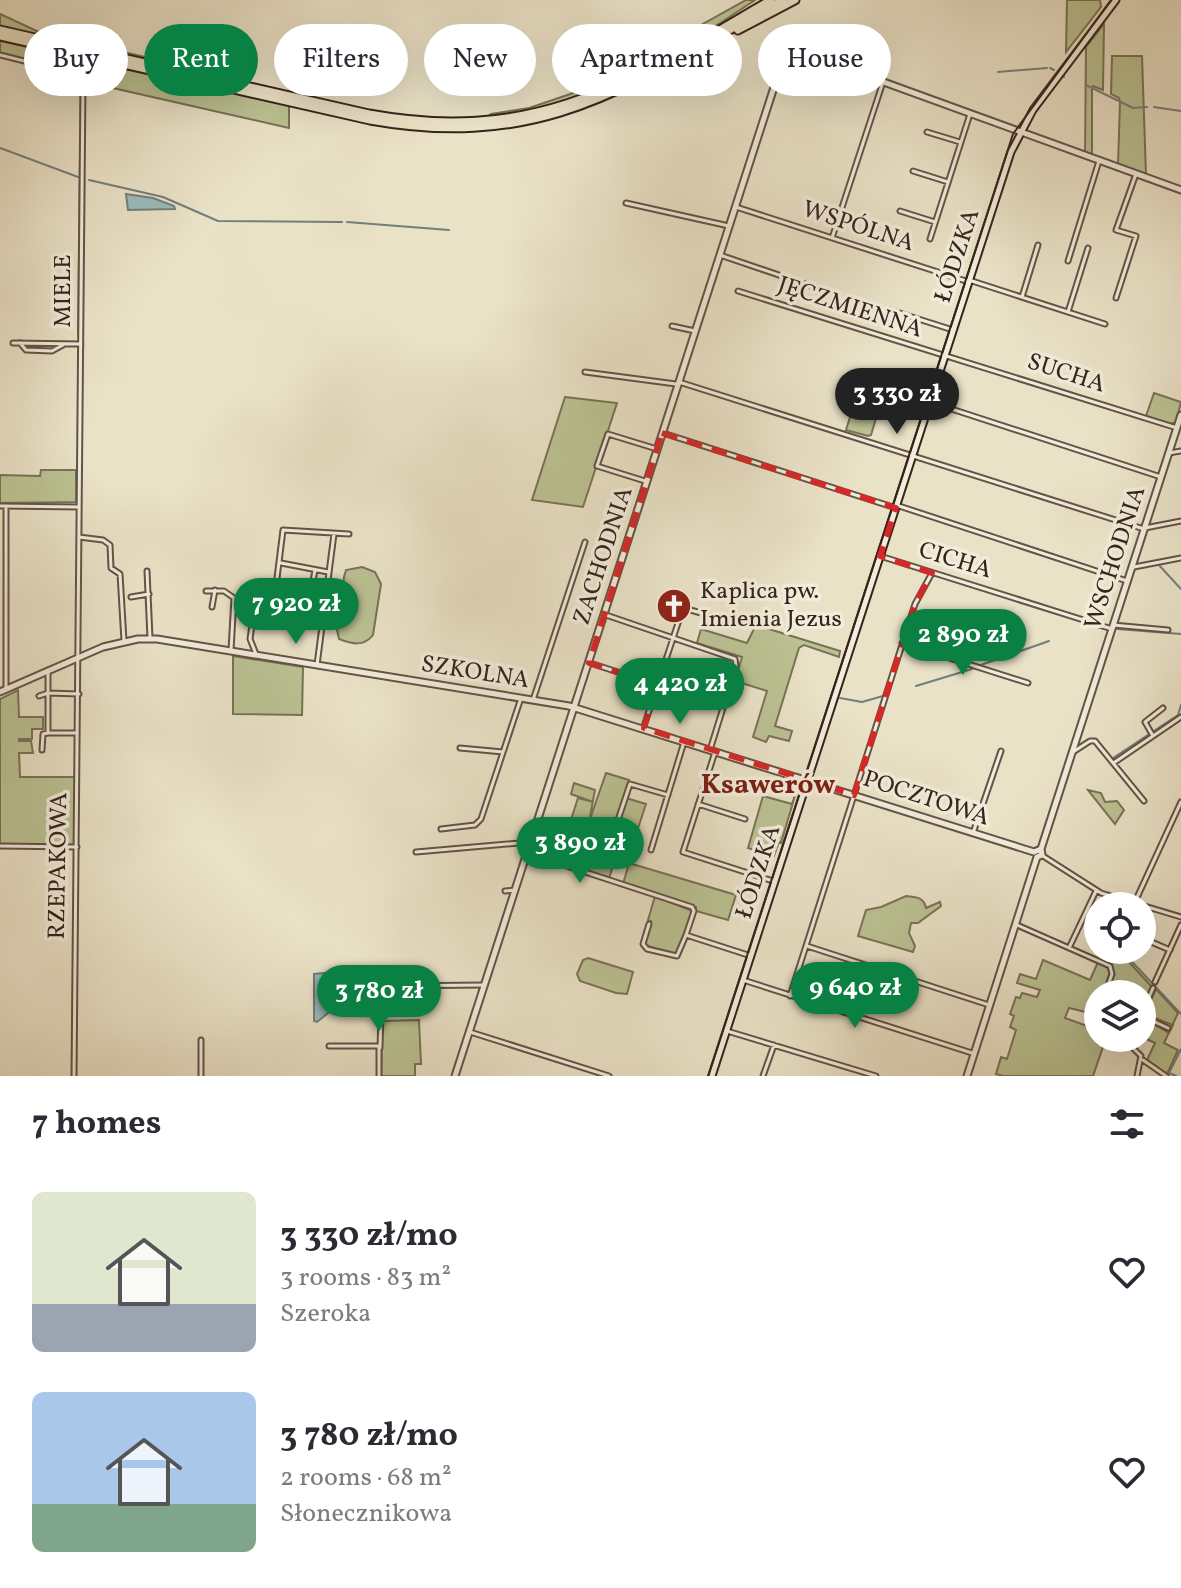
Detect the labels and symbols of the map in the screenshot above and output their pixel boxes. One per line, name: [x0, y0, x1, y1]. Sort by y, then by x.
street label: WSPÓLNA: [798, 193, 919, 261]
street label: ŁÓDZKA: [927, 205, 989, 307]
street label: MIELE: [47, 254, 81, 328]
street label: JĘCZMIENNA: [773, 269, 927, 347]
street label: SUCHA: [1023, 345, 1109, 403]
pin: 3 330 zł: [814, 368, 980, 436]
street label: ZACHODNIA: [566, 482, 642, 630]
street label: WSCHODNIA: [1077, 482, 1155, 634]
street label: CICHA: [914, 534, 996, 588]
place label: Kaplica pw. Imienia Jezus: [700, 575, 842, 637]
pin: 7 920 zł: [213, 578, 379, 646]
church icon: Kaplica pw. Imienia Jezus: [655, 587, 693, 625]
pin: 2 890 zł: [880, 609, 1046, 677]
street label: SZKOLNA: [418, 648, 532, 698]
pin: 4 420 zł: [597, 658, 763, 726]
street label: POCZTOWA: [858, 763, 994, 835]
district label: Ksawerów: [701, 766, 835, 805]
street label: RZEPAKOWA: [41, 792, 77, 940]
pin: 3 890 zł: [497, 817, 663, 885]
street label: ŁÓDZKA: [728, 821, 790, 923]
pin: 9 640 zł: [772, 962, 938, 1030]
pin: 3 780 zł: [296, 965, 462, 1033]

